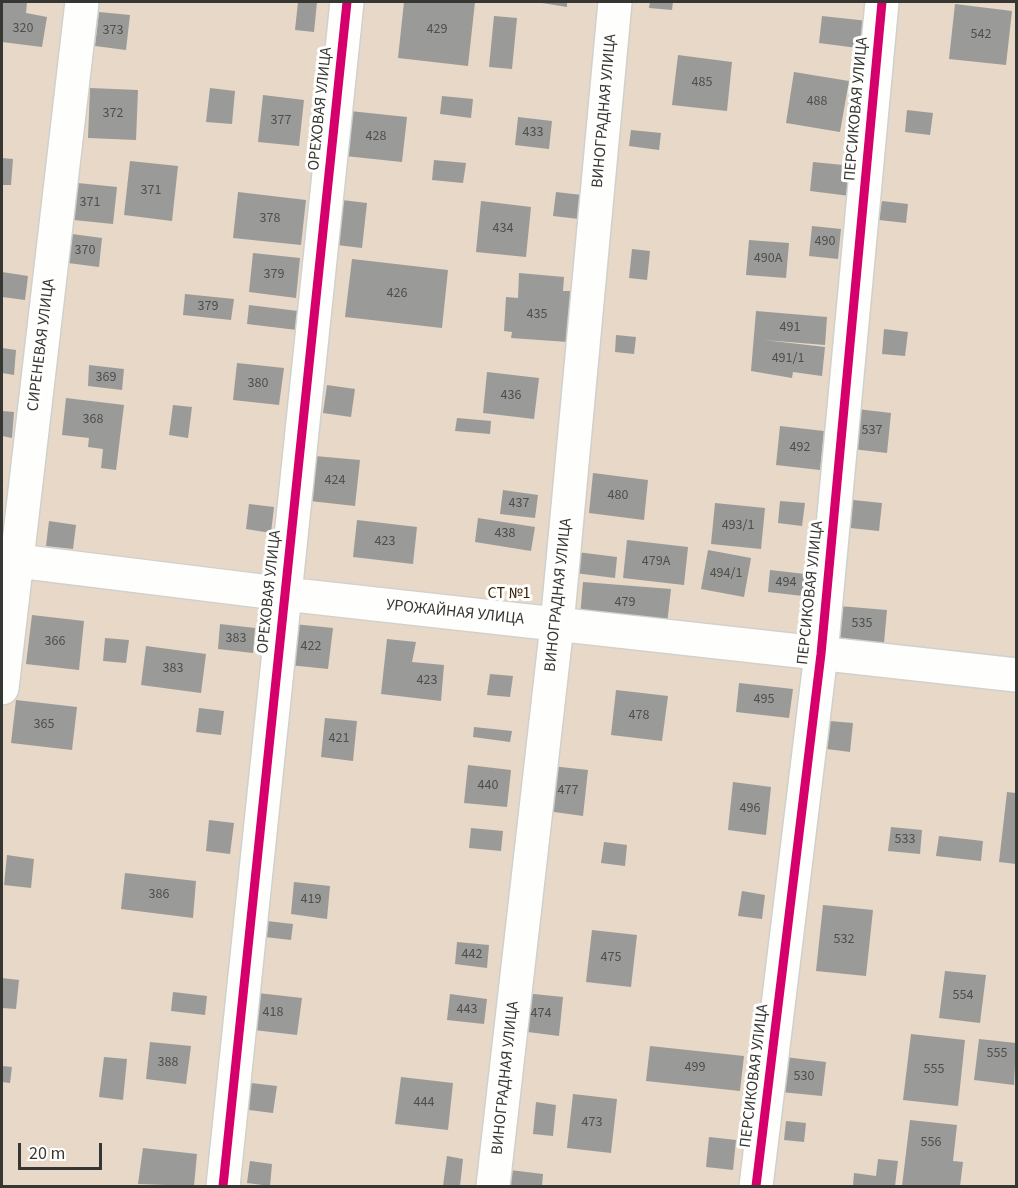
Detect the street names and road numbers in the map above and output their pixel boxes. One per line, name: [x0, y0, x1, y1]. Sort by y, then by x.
street label: ВИНОГРАДНАЯ УЛИЦА: [589, 33, 621, 189]
street label: ПЕРСИКОВАЯ УЛИЦА: [841, 36, 873, 182]
street label: ОРЕХОВАЯ УЛИЦА: [305, 46, 337, 172]
street label: СИРЕНЕВАЯ УЛИЦА: [24, 278, 60, 412]
street label: ВИНОГРАДНАЯ УЛИЦА: [541, 517, 577, 673]
street label: ПЕРСИКОВАЯ УЛИЦА: [794, 520, 828, 666]
street label: ОРЕХОВАЯ УЛИЦА: [254, 529, 286, 655]
street label: УРОЖАЙНАЯ УЛИЦА: [385, 596, 525, 630]
street label: ВИНОГРАДНАЯ УЛИЦА: [488, 1000, 524, 1156]
street label: ПЕРСИКОВАЯ УЛИЦА: [737, 1003, 773, 1149]

